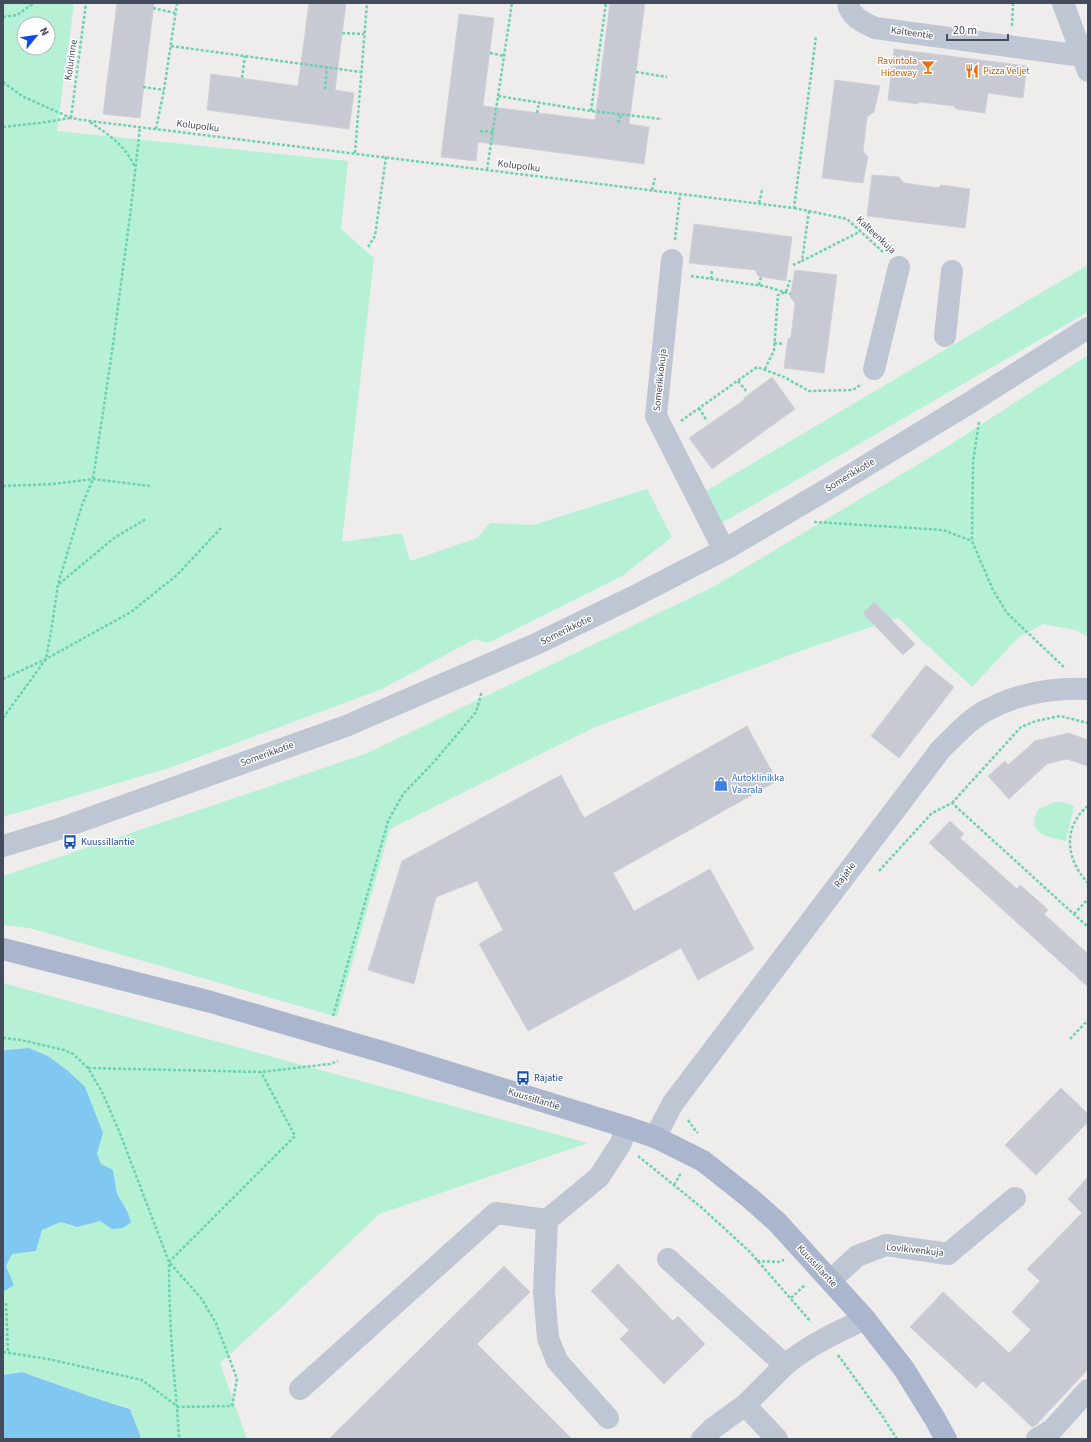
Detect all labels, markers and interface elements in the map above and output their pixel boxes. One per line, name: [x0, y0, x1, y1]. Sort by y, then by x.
north arrow: [16, 16, 56, 56]
scale bar: [947, 16, 1008, 42]
text: 20 m: [953, 22, 977, 39]
street label: Kalteentie: [890, 23, 934, 43]
text: N: [36, 25, 53, 38]
street label: Kolurinne: [61, 39, 81, 81]
place label: Ravintola Hideway: [877, 54, 917, 80]
bar icon: Ravintola Hideway: [920, 59, 936, 75]
restaurant icon: Pizza Veljet: [964, 63, 980, 79]
place label: Pizza Veljet: [983, 64, 1030, 78]
street label: Kolupolku: [176, 116, 220, 136]
street label: Kolupolku: [497, 156, 541, 176]
street label: Kalteenkuja: [853, 213, 899, 257]
street label: Somerikkokuja: [650, 348, 670, 412]
street label: Somerikkotie: [823, 455, 878, 495]
street label: Somerikkotie: [538, 611, 594, 649]
street label: Somerikkotie: [238, 738, 296, 770]
place label: Autoklinikka Vaarala: [732, 771, 784, 797]
shop icon: Autoklinikka Vaarala: [713, 776, 729, 792]
bus stop icon: Kuussillantie: [62, 834, 78, 850]
place label: Kuussillantie: [81, 835, 135, 849]
street label: Rajatie: [831, 859, 859, 891]
bus stop icon: Rajatie: [515, 1070, 531, 1086]
place label: Rajatie: [534, 1071, 563, 1085]
street label: Kuussillantie: [506, 1084, 562, 1114]
street label: Lovikivenkuja: [886, 1240, 944, 1260]
street label: Kuussillantie: [794, 1242, 840, 1290]

